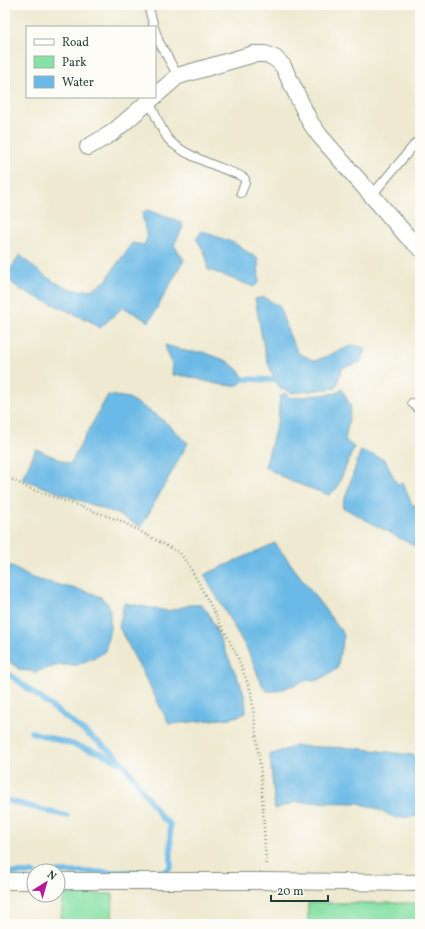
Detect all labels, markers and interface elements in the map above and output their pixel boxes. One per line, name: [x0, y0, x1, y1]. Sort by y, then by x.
legend: [26, 26, 156, 98]
text: Road: [62, 35, 89, 51]
text: Park: [62, 55, 87, 71]
text: Water: [62, 75, 94, 91]
north arrow: [26, 863, 66, 903]
text: N: [43, 868, 59, 885]
scale bar: [271, 877, 328, 903]
text: 20 m: [277, 884, 304, 900]

